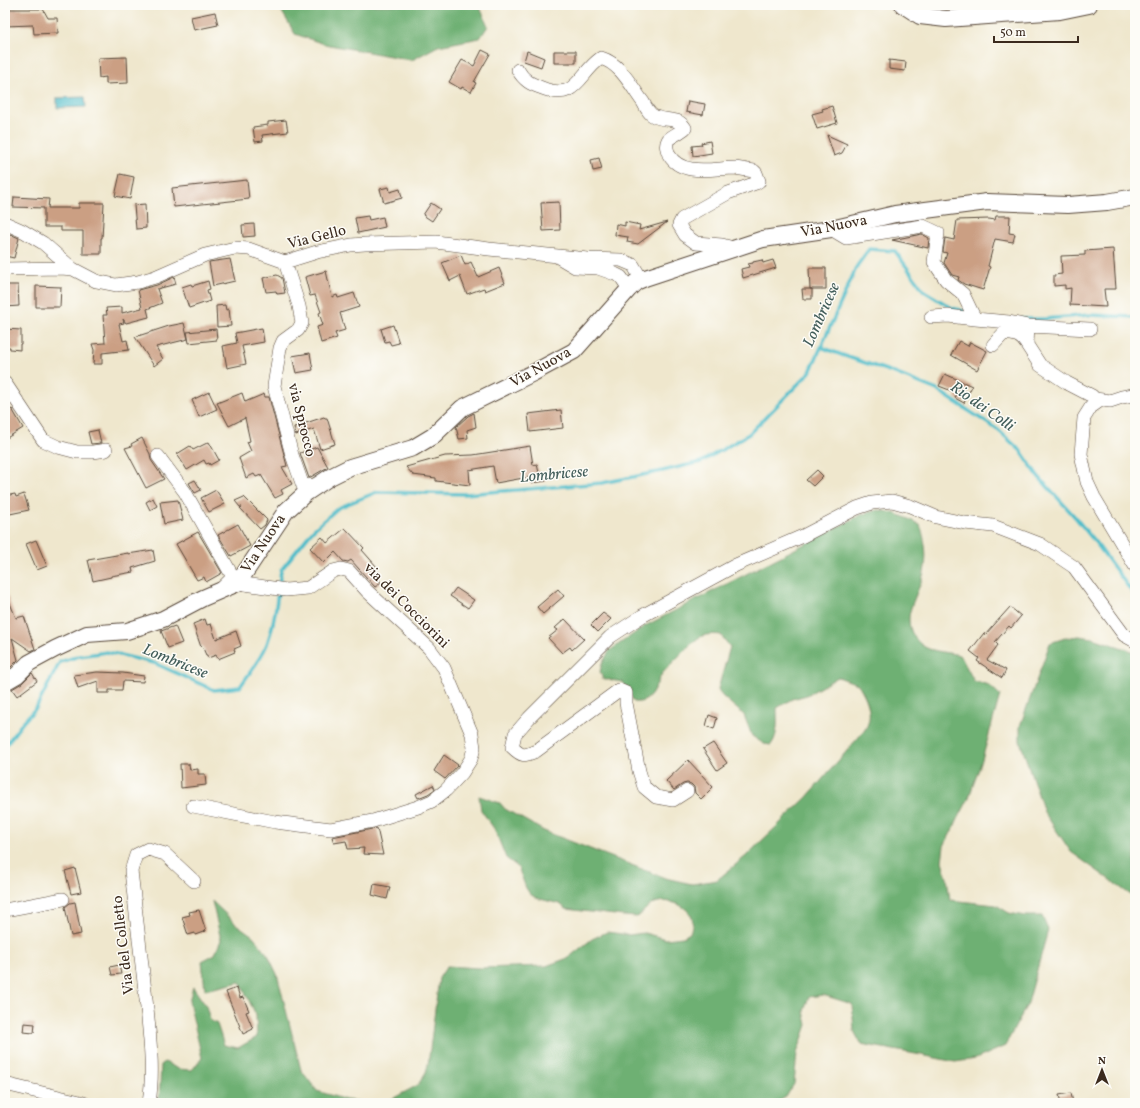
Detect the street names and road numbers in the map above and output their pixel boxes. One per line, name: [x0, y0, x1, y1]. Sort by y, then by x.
street label: Via Nuova: [799, 210, 869, 244]
street label: Via Gello: [286, 221, 348, 255]
street label: Via Nuova: [506, 342, 576, 394]
street label: via Sprocco: [282, 381, 320, 459]
street label: Via Nuova: [236, 510, 292, 578]
street label: via dei Cocciorini: [358, 558, 454, 654]
street label: Via del Colletto: [108, 894, 140, 996]

